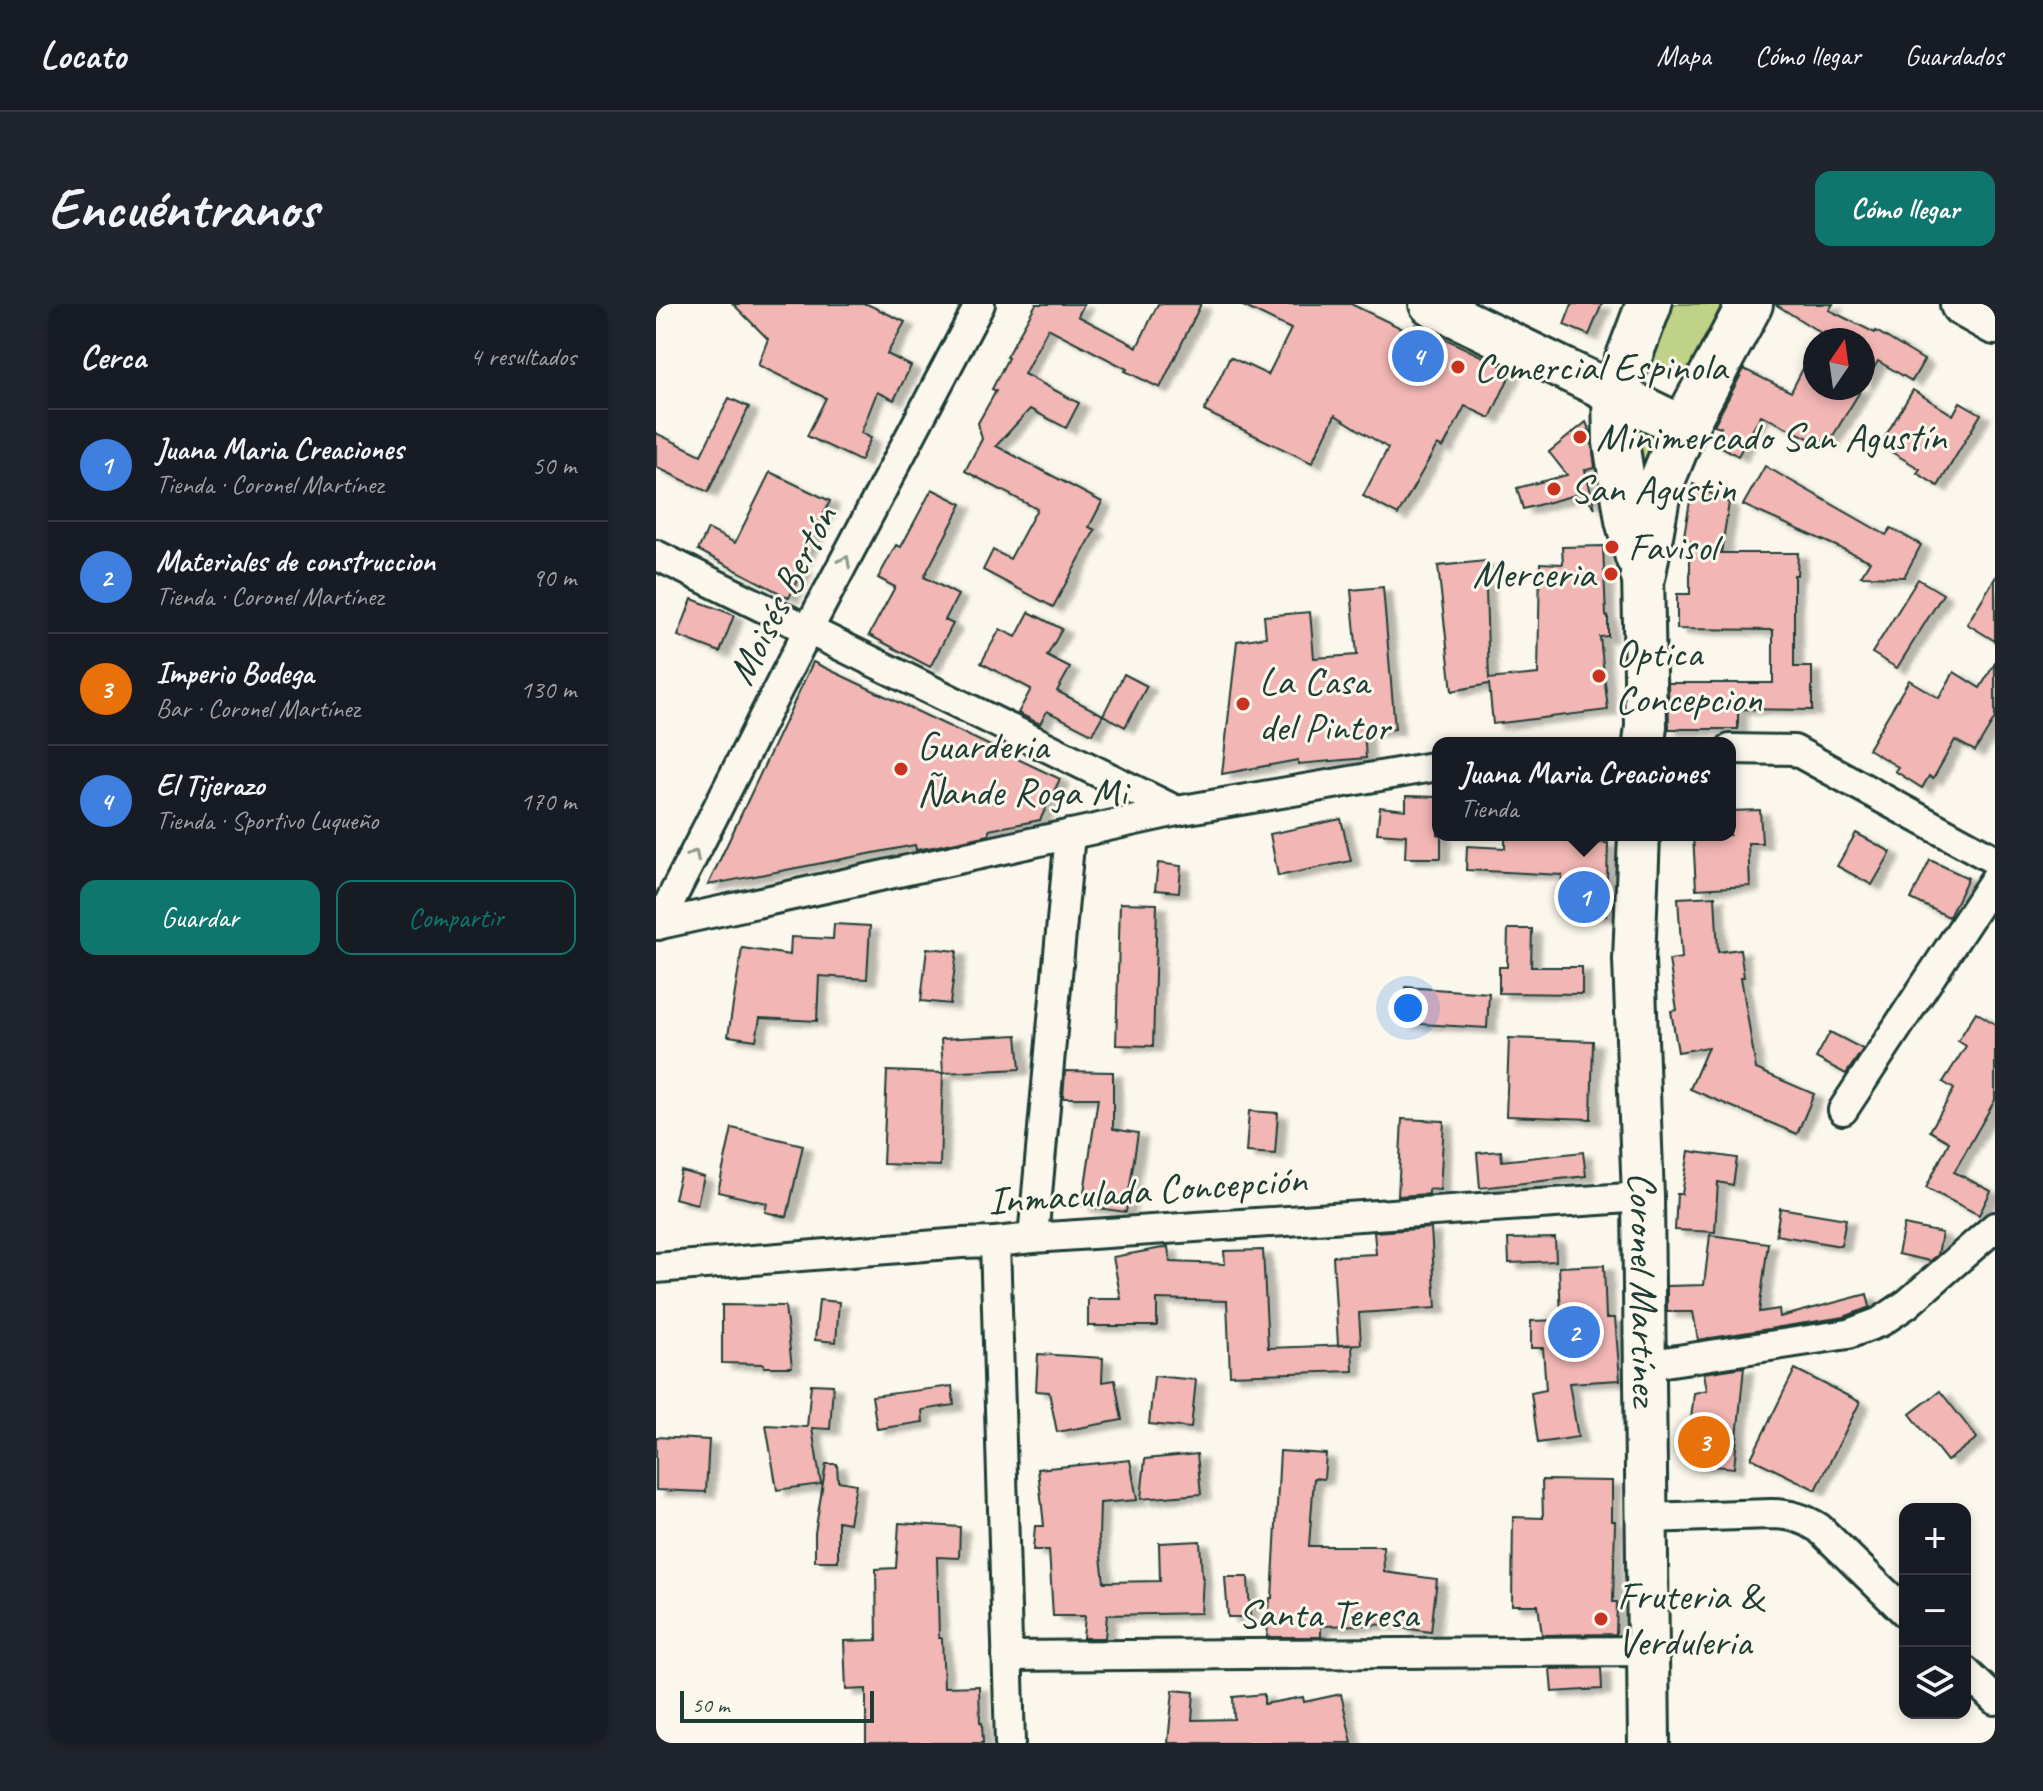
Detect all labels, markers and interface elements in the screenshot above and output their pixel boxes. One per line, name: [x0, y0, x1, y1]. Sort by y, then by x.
text: Locato: [40, 32, 126, 79]
text: Mapa: [1656, 38, 1711, 73]
text: Cómo llegar: [1755, 38, 1861, 73]
text: Guardados: [1905, 38, 2003, 73]
button: Cómo llegar: [1815, 171, 1995, 246]
text: Encuéntranos: [48, 173, 318, 244]
pin: 4: [1392, 326, 1444, 386]
north arrow: [1803, 328, 1875, 400]
text: Cerca: [80, 335, 146, 378]
text: 4 resultados: [470, 340, 576, 373]
place label: Comercial Espinola: [1474, 342, 1729, 392]
marker: Comercial Espinola: [1449, 358, 1467, 376]
place label: Minimercado San Agustín: [1596, 412, 1947, 462]
marker: Minimercado San Agustín: [1571, 428, 1589, 446]
text: Juana Maria Creaciones: [156, 430, 403, 468]
text: 1: [100, 449, 112, 482]
text: 50 m: [532, 449, 576, 482]
place label: San Agustin: [1570, 464, 1737, 514]
text: Tienda · Coronel Martínez: [156, 468, 383, 501]
marker: San Agustin: [1545, 480, 1563, 498]
street label: Moisés Bertón: [716, 496, 849, 693]
place label: Favisol: [1628, 522, 1723, 572]
marker: Favisol: [1603, 538, 1621, 556]
text: Materiales de construccion: [156, 542, 435, 580]
place label: Merceria: [1472, 549, 1598, 599]
one-way arrow: [835, 554, 850, 569]
text: 2: [100, 561, 112, 594]
text: 90 m: [532, 561, 576, 594]
marker: Merceria: [1602, 565, 1620, 583]
text: Tienda · Coronel Martínez: [156, 580, 383, 613]
place label: Optica Concepcion: [1615, 628, 1763, 724]
text: Imperio Bodega: [156, 654, 314, 692]
place label: La Casa del Pintor: [1259, 656, 1393, 752]
marker: Optica Concepcion: [1590, 667, 1608, 685]
text: 3: [100, 673, 112, 706]
text: 130 m: [520, 673, 576, 706]
text: Bar · Coronel Martínez: [156, 692, 360, 725]
marker: La Casa del Pintor: [1234, 695, 1252, 713]
place label: Guarderia Ñande Roga Mi: [917, 721, 1131, 817]
popup: [1432, 737, 1736, 841]
text: Juana Maria Creaciones: [1460, 754, 1708, 792]
marker: Guarderia Ñande Roga Mi: [892, 760, 910, 778]
text: El Tijerazo: [156, 766, 264, 804]
text: 4: [100, 785, 112, 818]
text: 170 m: [520, 785, 576, 818]
text: Tienda: [1460, 792, 1518, 825]
text: Tienda · Sportivo Luqueño: [156, 804, 378, 837]
one-way arrow: [684, 849, 699, 863]
pin: 1: [1558, 867, 1610, 927]
button: Guardar: [80, 880, 320, 955]
button: Compartir: [336, 880, 576, 955]
your location: [1388, 988, 1428, 1028]
street label: Inmaculada Concepción: [986, 1154, 1309, 1226]
street label: Coronel Martínez: [1617, 1171, 1670, 1409]
pin: 2: [1548, 1302, 1600, 1362]
pin: 3: [1678, 1412, 1730, 1472]
map controls: [1899, 1503, 1971, 1719]
button: +: [1899, 1503, 1971, 1575]
place label: Fruteria & Verduleria: [1617, 1571, 1766, 1667]
button: −: [1899, 1575, 1971, 1647]
street label: Santa Teresa: [1238, 1589, 1421, 1639]
marker: Fruteria & Verduleria: [1592, 1610, 1610, 1628]
button: layers: [1899, 1647, 1971, 1719]
scale bar: [680, 1687, 874, 1723]
text: 50 m: [692, 1691, 729, 1719]

